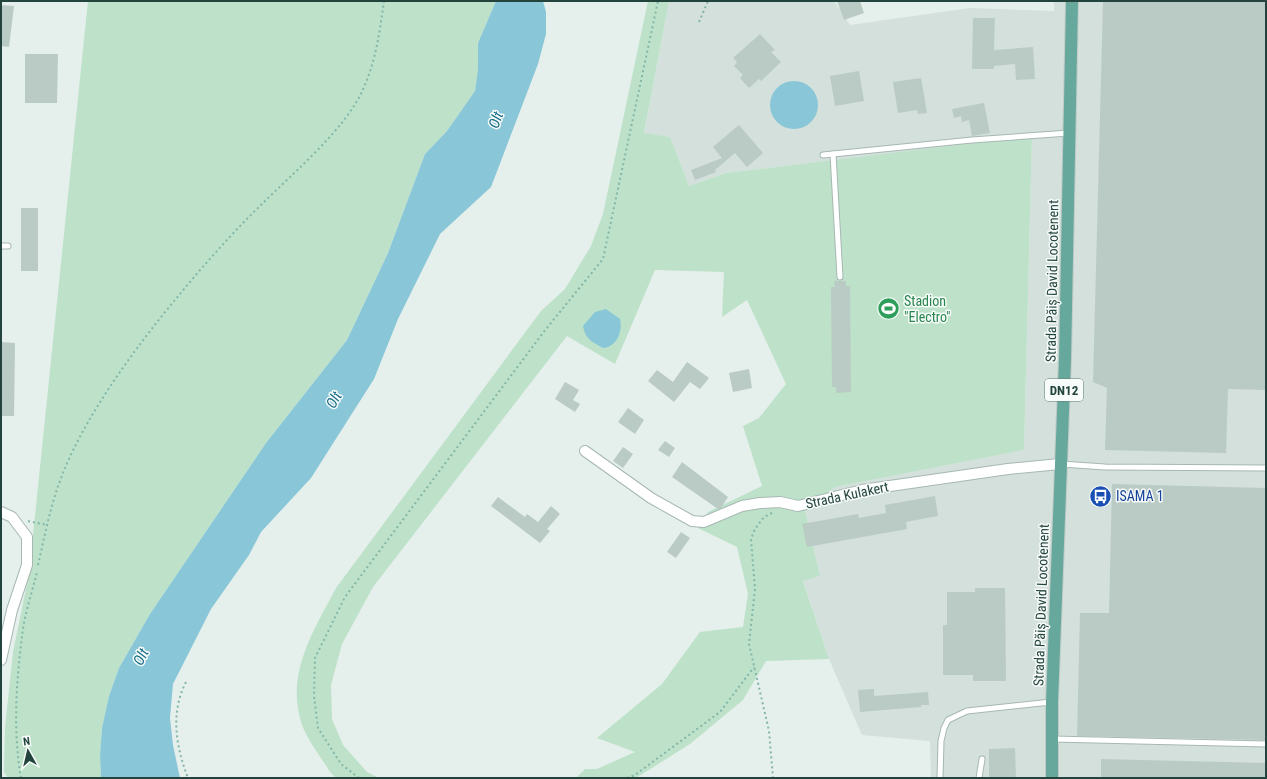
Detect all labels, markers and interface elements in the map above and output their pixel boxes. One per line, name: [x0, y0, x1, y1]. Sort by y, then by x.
water label: Olt: [485, 108, 508, 131]
street label: Strada Păiș David Locotenent: [1043, 200, 1062, 362]
place label: Stadion "Electro": [904, 293, 951, 325]
sports icon: Stadion "Electro": [876, 296, 902, 322]
road number: DN12: [1045, 379, 1083, 401]
water label: Olt: [322, 388, 346, 412]
street label: Strada Kulakert: [804, 478, 890, 512]
bus stop icon: ISAMA 1: [1088, 483, 1114, 509]
place label: ISAMA 1: [1116, 488, 1164, 504]
street label: Strada Păiș David Locotenent: [1030, 524, 1053, 686]
water label: Olt: [129, 645, 153, 668]
north arrow: [8, 731, 48, 771]
text: N: [22, 735, 31, 748]

